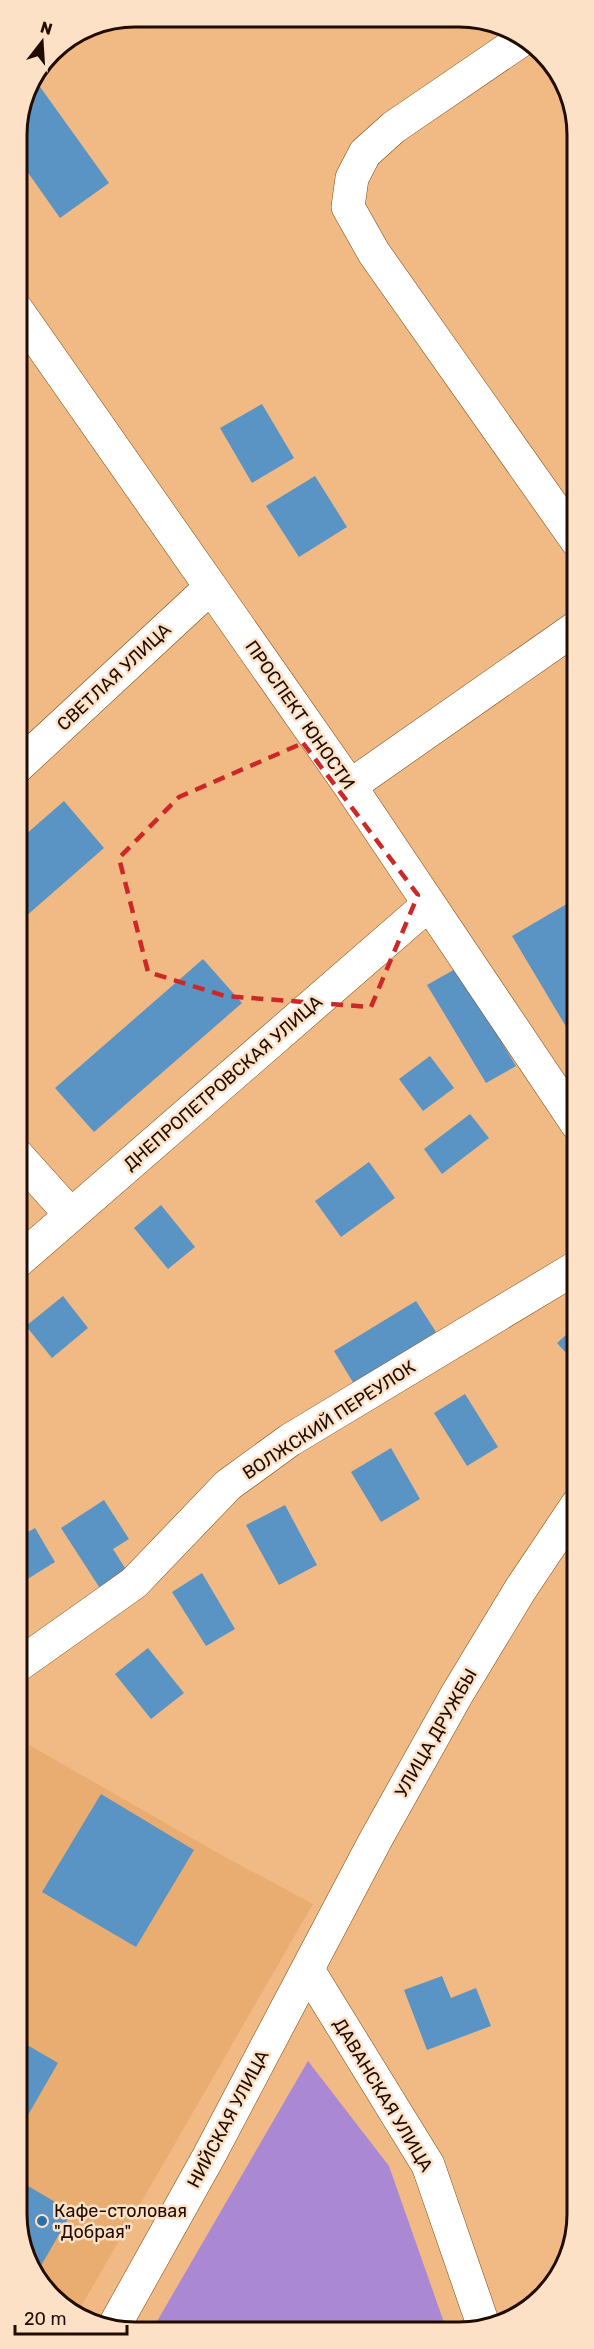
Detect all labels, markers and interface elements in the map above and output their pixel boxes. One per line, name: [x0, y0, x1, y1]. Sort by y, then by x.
north arrow: [12, 12, 72, 72]
text: N: [38, 17, 55, 39]
street label: СВЕТЛАЯ УЛИЦА: [52, 619, 176, 735]
street label: ПРОСПЕКТ ЮНОСТИ: [240, 636, 360, 794]
street label: ДНЕПРОПЕТРОВСКАЯ УЛИЦА: [119, 991, 327, 1175]
street label: ВОЛЖСКИЙ ПЕРЕУЛОК: [238, 1356, 420, 1484]
street label: УЛИЦА ДРУЖБЫ: [390, 1665, 482, 1801]
street label: ДАВАНСКАЯ УЛИЦА: [329, 2014, 437, 2176]
street label: НИЙСКАЯ УЛИЦА: [182, 2046, 274, 2192]
place label: Кафе-столовая "Добрая": [54, 2200, 187, 2243]
marker: Кафе-столовая "Добрая": [35, 2214, 49, 2228]
scale bar: [15, 2298, 128, 2336]
text: 20 m: [24, 2308, 66, 2330]

